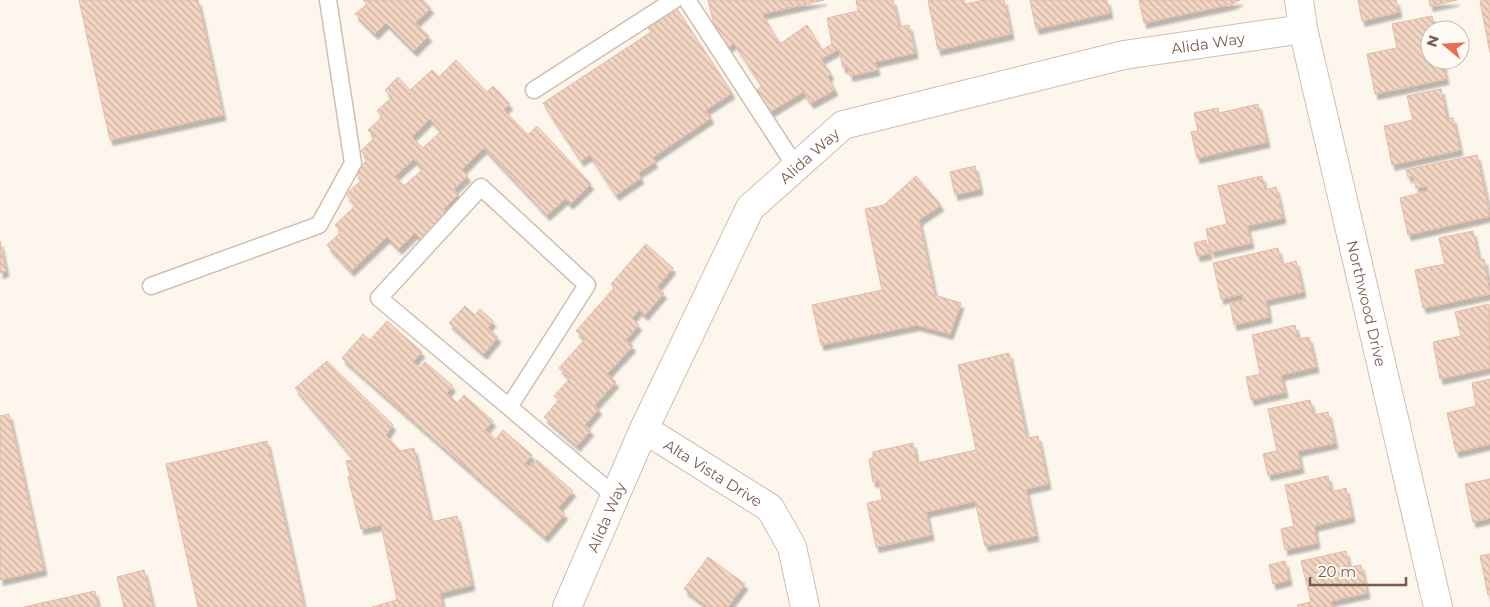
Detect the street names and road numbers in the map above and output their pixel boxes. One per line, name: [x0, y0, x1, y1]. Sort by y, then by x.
street label: Alida Way: [1170, 28, 1247, 58]
street label: Alida Way: [775, 123, 844, 187]
street label: Northwood Drive: [1343, 238, 1391, 368]
street label: Alta Vista Drive: [661, 435, 766, 511]
street label: Alida Way: [582, 478, 630, 555]

